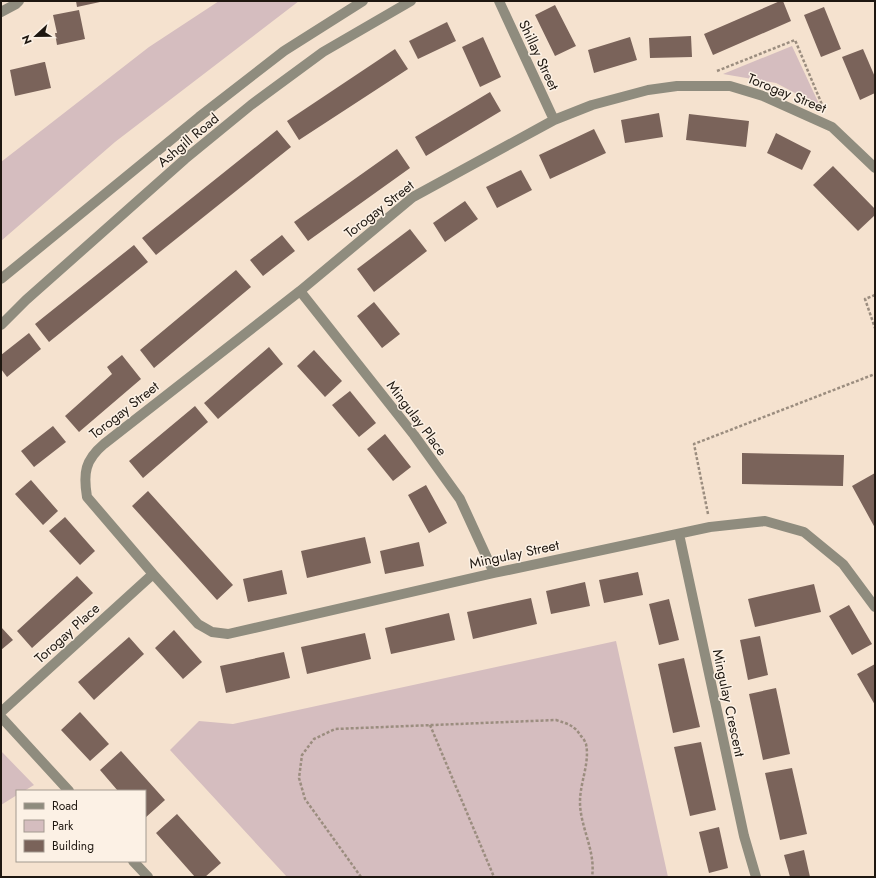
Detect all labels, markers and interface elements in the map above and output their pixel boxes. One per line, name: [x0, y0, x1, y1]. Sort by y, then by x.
north arrow: [16, 16, 56, 56]
street label: Shillay Street: [514, 17, 564, 94]
text: N: [18, 33, 36, 47]
street label: Torogay Street: [745, 68, 830, 118]
street label: Ashgill Road: [153, 108, 223, 172]
street label: Torogay Street: [340, 175, 419, 243]
street label: Torogay Street: [85, 376, 164, 444]
street label: Mingulay Place: [382, 376, 452, 460]
street label: Mingulay Street: [467, 535, 561, 573]
street label: Torogay Place: [30, 598, 104, 668]
street label: Mingulay Crescent: [708, 647, 750, 759]
legend: [16, 790, 146, 862]
text: Road: [52, 797, 78, 815]
text: Park: [52, 817, 74, 835]
text: Building: [52, 837, 94, 855]

